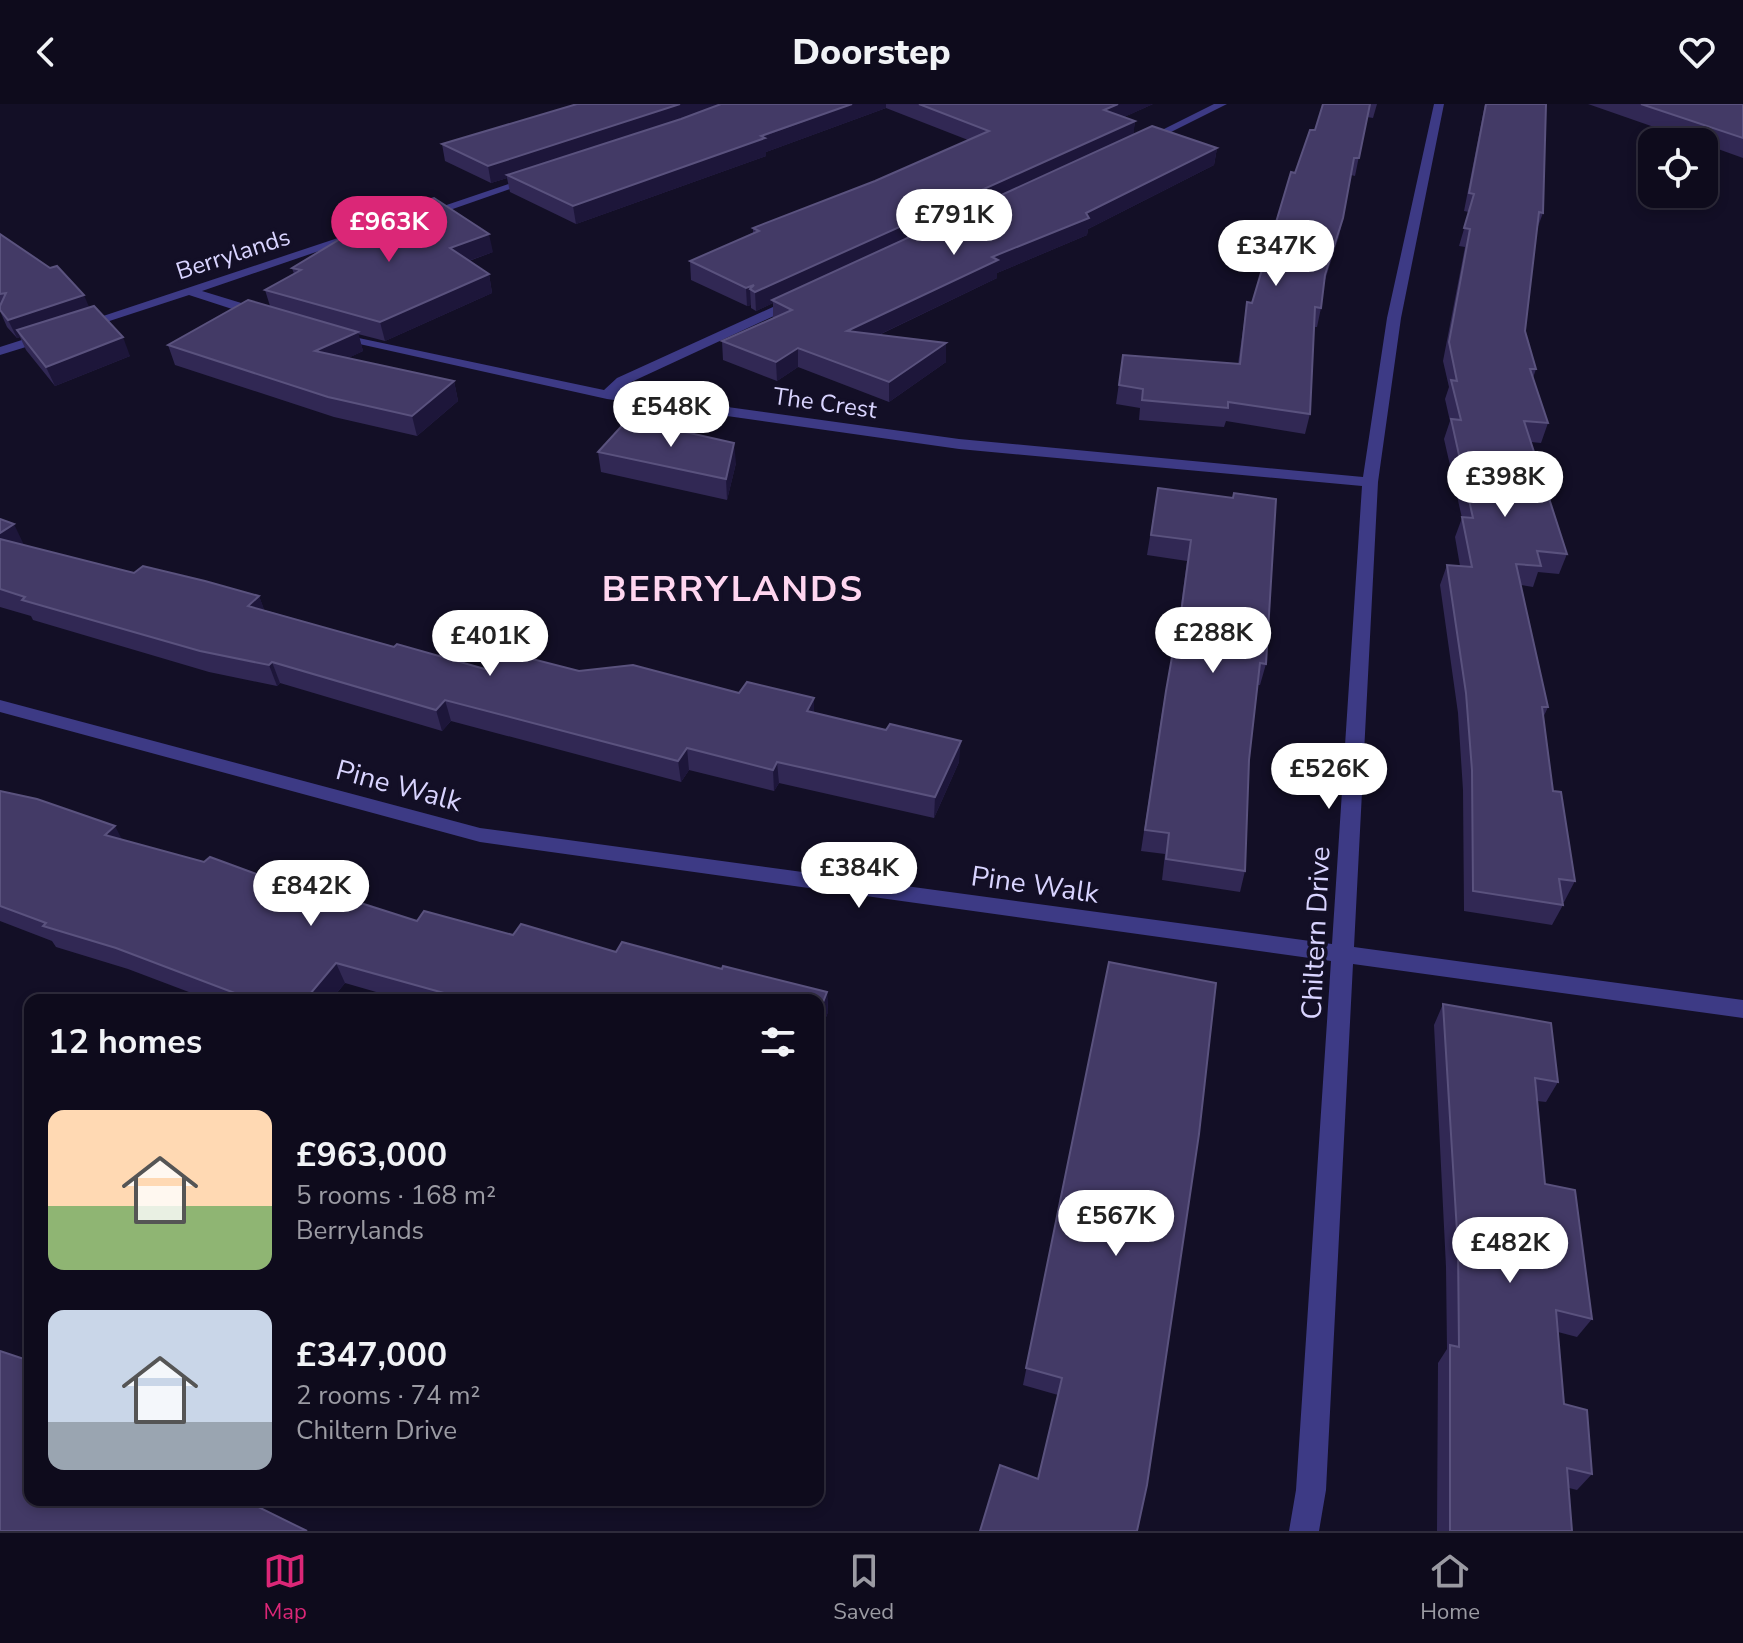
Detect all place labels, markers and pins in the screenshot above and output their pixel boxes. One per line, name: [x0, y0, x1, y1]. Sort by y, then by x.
pin: £791K: [898, 189, 1010, 257]
pin: £963K: [333, 196, 445, 264]
pin: £347K: [1220, 220, 1332, 288]
pin: £548K: [615, 381, 727, 449]
pin: £398K: [1449, 451, 1561, 519]
pin: £288K: [1157, 607, 1269, 675]
pin: £401K: [434, 610, 546, 678]
pin: £526K: [1273, 743, 1385, 811]
pin: £384K: [803, 842, 915, 910]
pin: £842K: [255, 860, 367, 928]
pin: £567K: [1060, 1190, 1172, 1258]
pin: £482K: [1454, 1217, 1566, 1285]

